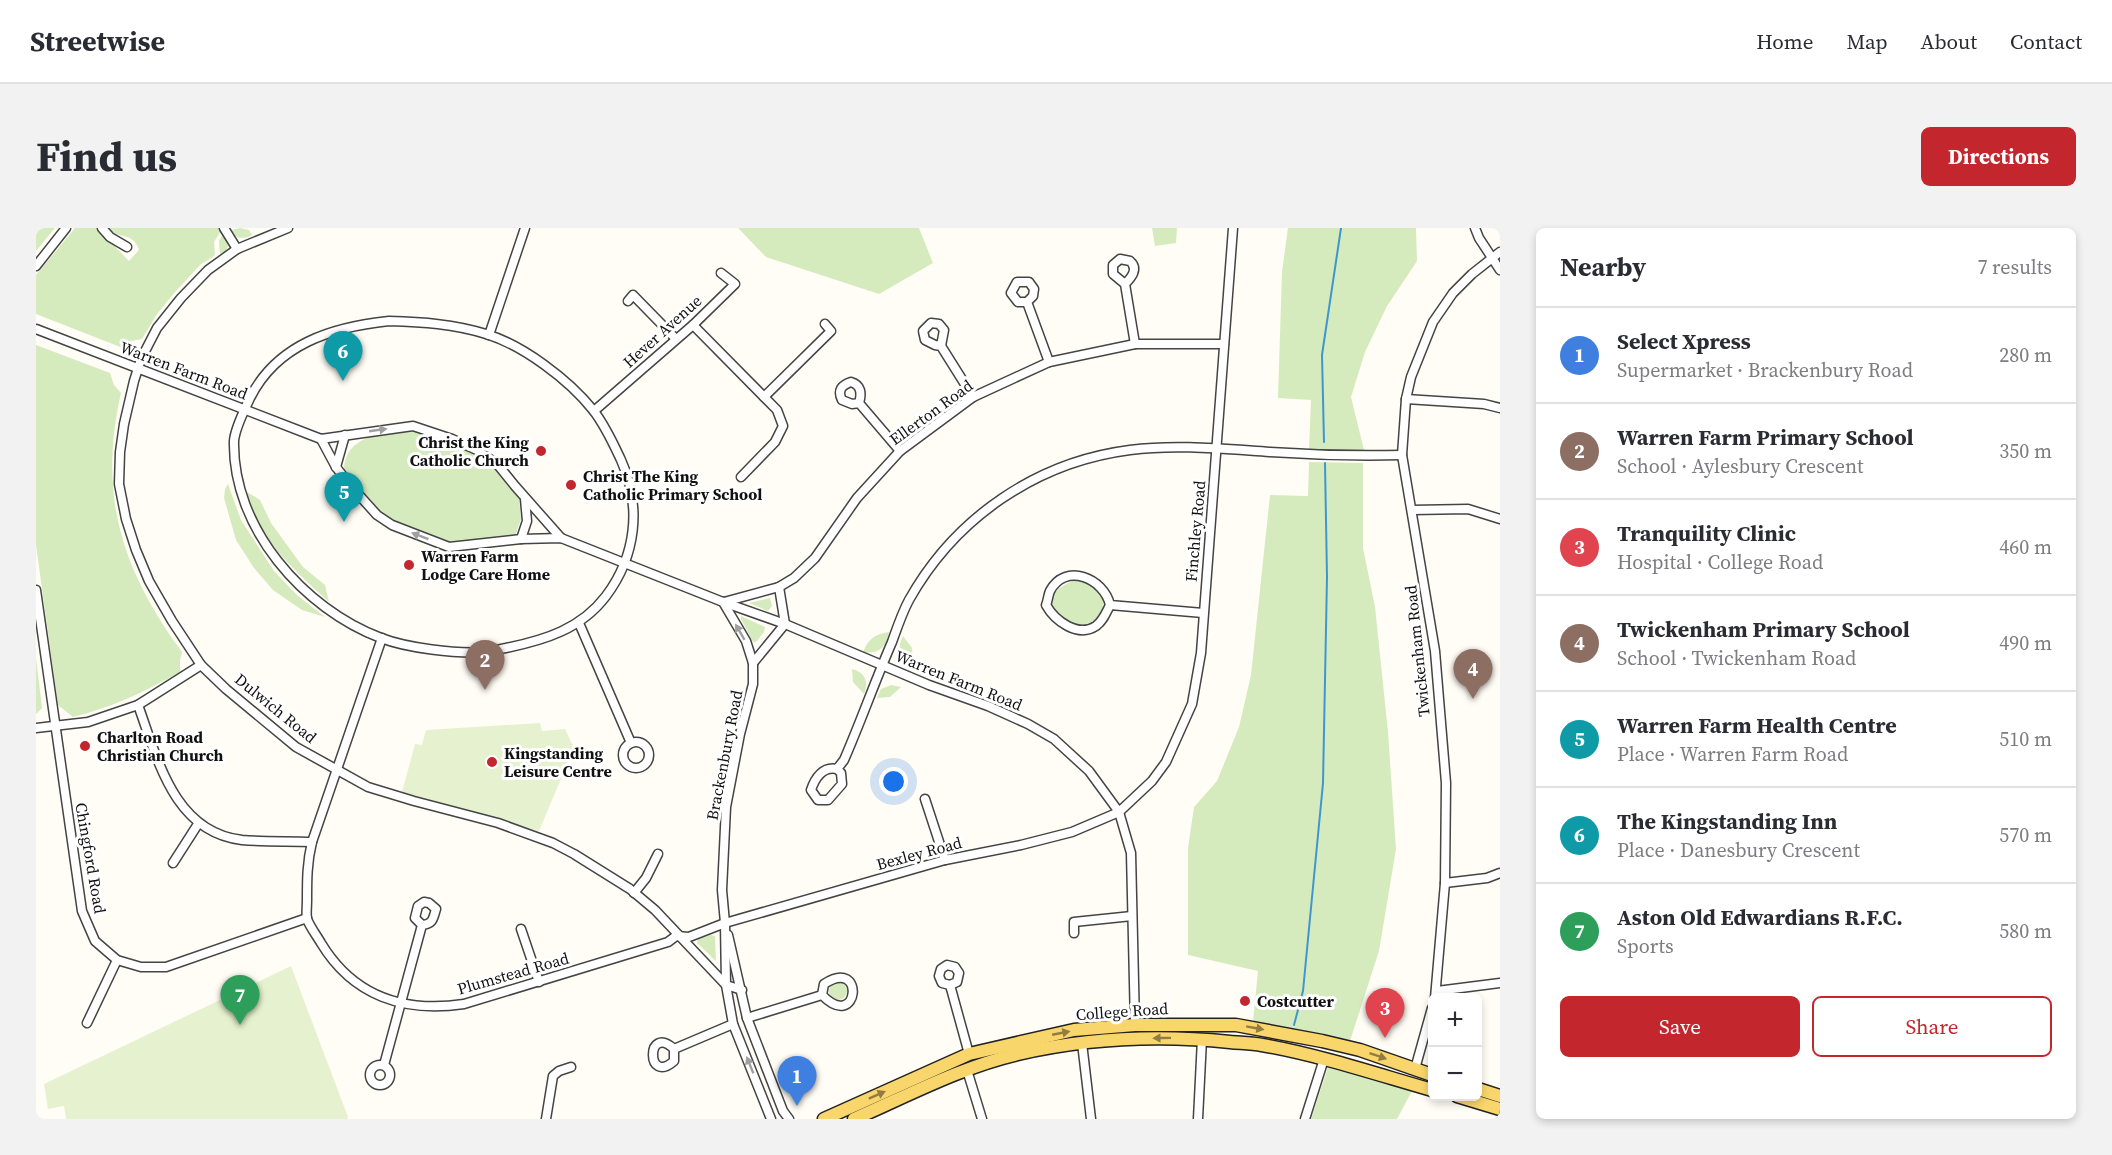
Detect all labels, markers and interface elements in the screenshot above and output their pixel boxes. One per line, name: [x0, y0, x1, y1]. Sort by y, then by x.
text: Streetwise: [30, 22, 165, 60]
text: Home: [1756, 27, 1814, 56]
text: Map: [1847, 27, 1888, 56]
text: About: [1921, 27, 1977, 56]
text: Contact: [2010, 27, 2082, 56]
text: Find us: [36, 127, 177, 185]
button: Directions: [1921, 127, 2076, 186]
text: Nearby: [1560, 249, 1646, 285]
text: 7 results: [1977, 253, 2052, 281]
street label: Hever Avenue: [618, 290, 706, 372]
text: Select Xpress: [1617, 326, 1751, 356]
pin: 6: [324, 332, 362, 381]
street label: Warren Farm Road: [117, 336, 251, 404]
text: 1: [1574, 341, 1585, 369]
text: 280 m: [1999, 341, 2052, 369]
text: Supermarket · Brackenbury Road: [1617, 356, 1913, 384]
street label: Ellerton Road: [885, 374, 977, 450]
text: Warren Farm Primary School: [1617, 422, 1914, 452]
one-way arrow: [369, 425, 388, 434]
place label: Christ the King Catholic Church: [410, 431, 529, 471]
text: 2: [1574, 437, 1585, 465]
text: 350 m: [1999, 437, 2052, 465]
marker: Christ the King Catholic Church: [534, 444, 548, 458]
text: School · Aylesbury Crescent: [1617, 452, 1863, 480]
place label: Christ The King Catholic Primary School: [583, 465, 762, 505]
pin: 5: [324, 472, 364, 522]
marker: Christ The King Catholic Primary School: [564, 478, 578, 492]
street label: Finchley Road: [1180, 479, 1210, 583]
text: Tranquility Clinic: [1617, 518, 1796, 548]
one-way arrow: [411, 531, 429, 541]
text: 3: [1574, 533, 1585, 561]
text: 460 m: [1999, 533, 2052, 561]
place label: Warren Farm Lodge Care Home: [421, 545, 550, 585]
text: Hospital · College Road: [1617, 548, 1823, 576]
marker: Warren Farm Lodge Care Home: [402, 558, 416, 572]
street label: Twickenham Road: [1399, 584, 1435, 718]
text: Twickenham Primary School: [1617, 614, 1910, 644]
one-way arrow: [735, 623, 745, 640]
text: 4: [1574, 629, 1585, 657]
text: 490 m: [1999, 629, 2052, 657]
pin: 2: [466, 640, 504, 690]
street label: Warren Farm Road: [892, 644, 1026, 716]
text: School · Twickenham Road: [1617, 644, 1856, 672]
pin: 4: [1454, 650, 1492, 699]
street label: Dulwich Road: [230, 668, 322, 748]
street label: Brackenbury Road: [701, 688, 747, 822]
text: Warren Farm Health Centre: [1617, 710, 1897, 740]
text: 5: [1574, 725, 1585, 753]
text: 510 m: [1999, 725, 2052, 753]
place label: Charlton Road Christian Church: [97, 726, 224, 766]
marker: Charlton Road Christian Church: [78, 739, 92, 753]
text: Place · Warren Farm Road: [1617, 740, 1848, 768]
place label: Kingstanding Leisure Centre: [504, 742, 612, 782]
marker: Kingstanding Leisure Centre: [485, 755, 499, 769]
your location: [879, 767, 908, 796]
street label: Chingford Road: [70, 801, 112, 915]
text: The Kingstanding Inn: [1617, 806, 1837, 836]
text: 6: [1574, 821, 1585, 849]
text: 570 m: [1999, 821, 2052, 849]
street label: Bexley Road: [874, 831, 964, 875]
text: Place · Danesbury Crescent: [1617, 836, 1860, 864]
text: Aston Old Edwardians R.F.C.: [1617, 902, 1903, 932]
text: 7: [1574, 917, 1585, 945]
text: 580 m: [1999, 917, 2052, 945]
text: Sports: [1617, 932, 1674, 960]
street label: Plumstead Road: [455, 947, 571, 999]
pin: 7: [220, 976, 260, 1025]
pin: 3: [1366, 988, 1404, 1038]
place label: Costcutter: [1257, 990, 1334, 1012]
map controls: [1428, 993, 1482, 1101]
button: +: [1428, 993, 1482, 1047]
marker: Costcutter: [1238, 994, 1252, 1008]
button: Save: [1560, 996, 1800, 1057]
button: Share: [1812, 996, 2052, 1057]
street label: College Road: [1075, 997, 1169, 1025]
one-way arrow: [1246, 1024, 1265, 1033]
one-way arrow: [1051, 1028, 1070, 1037]
one-way arrow: [1153, 1033, 1172, 1043]
button: −: [1428, 1047, 1482, 1101]
one-way arrow: [1369, 1052, 1387, 1062]
one-way arrow: [744, 1055, 754, 1073]
pin: 1: [778, 1056, 816, 1106]
one-way arrow: [868, 1090, 886, 1099]

